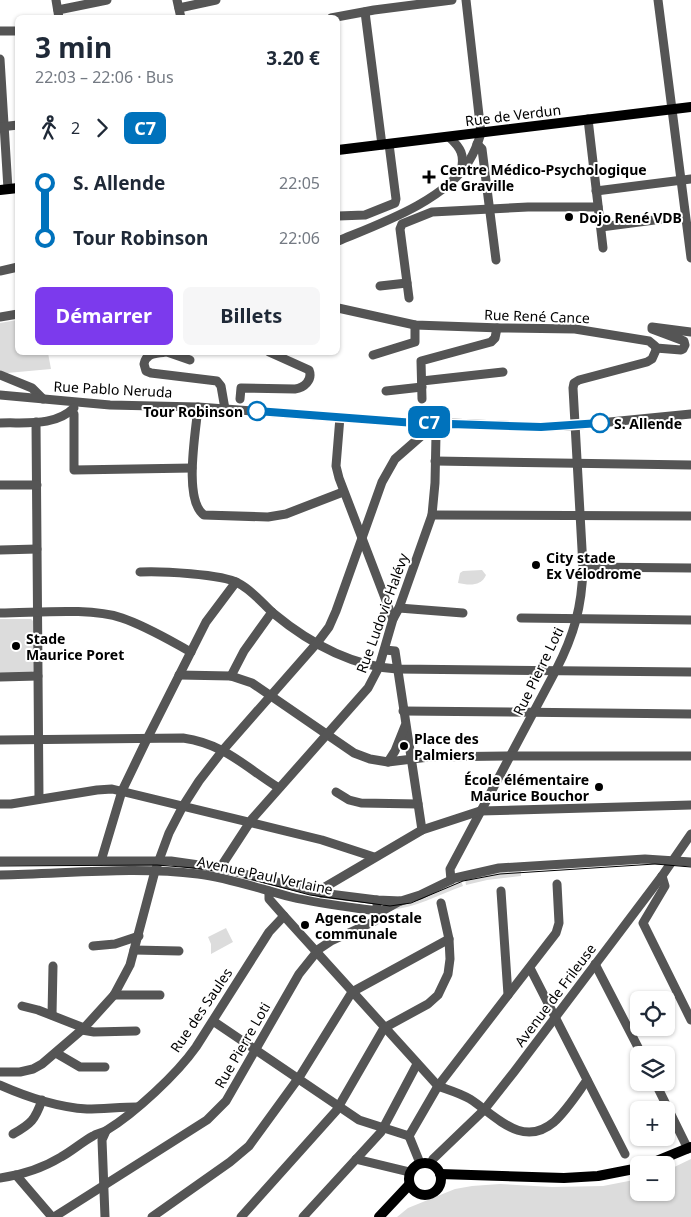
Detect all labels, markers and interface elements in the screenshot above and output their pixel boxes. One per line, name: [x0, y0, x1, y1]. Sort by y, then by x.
text: 3 min: [35, 28, 112, 66]
text: 3.20 €: [266, 45, 320, 71]
text: 22:03 – 22:06 · Bus: [35, 66, 174, 88]
street label: Rue de Verdun: [464, 100, 562, 130]
icon: walk: [35, 114, 63, 142]
icon: forward: [88, 114, 116, 142]
text: C7: [134, 116, 156, 140]
text: 2: [71, 117, 80, 139]
place label: Centre Médico-Psychologique de Graville: [440, 160, 647, 195]
text: S. Allende: [73, 170, 165, 196]
marker: Centre Médico-Psychologique de Graville: [422, 170, 436, 184]
text: 22:05: [279, 172, 320, 194]
place label: Dojo René VDB: [579, 208, 682, 227]
marker: Dojo René VDB: [563, 211, 575, 223]
text: Tour Robinson: [73, 225, 208, 251]
text: 22:06: [279, 227, 320, 249]
button: Démarrer: [35, 287, 173, 345]
button: Billets: [183, 287, 320, 345]
street label: Rue René Cance: [484, 305, 590, 327]
street label: Rue Pablo Neruda: [53, 376, 173, 402]
marker: Tour Robinson: [247, 401, 267, 421]
place label: Tour Robinson: [143, 402, 243, 421]
line badge: C7: [406, 406, 452, 438]
text: C7: [418, 410, 440, 434]
marker: S. Allende: [590, 413, 610, 433]
place label: S. Allende: [614, 414, 682, 433]
place label: City stade Ex Vélodrome: [546, 548, 641, 583]
street label: Rue Ludovic Halévy: [351, 550, 413, 676]
marker: City stade Ex Vélodrome: [530, 559, 542, 571]
street label: Rue Pierre Loti: [508, 624, 568, 718]
place label: Stade Maurice Poret: [26, 629, 124, 664]
marker: Stade Maurice Poret: [10, 640, 22, 652]
place label: Place des Palmiers: [414, 729, 479, 764]
marker: Place des Palmiers: [398, 740, 410, 752]
place label: École élémentaire Maurice Bouchor: [464, 770, 590, 805]
marker: École élémentaire Maurice Bouchor: [593, 781, 605, 793]
street label: Avenue Paul Verlaine: [195, 851, 335, 899]
place label: Agence postale communale: [315, 908, 422, 943]
marker: Agence postale communale: [299, 919, 311, 931]
street label: Avenue de Frileuse: [510, 940, 600, 1050]
street label: Rue des Saules: [166, 964, 236, 1056]
map controls: [630, 991, 675, 1201]
button: locate: [630, 991, 675, 1036]
street label: Rue Pierre Loti: [210, 999, 274, 1091]
button: layers: [630, 1046, 675, 1091]
button: +: [630, 1101, 675, 1146]
button: −: [630, 1156, 675, 1201]

